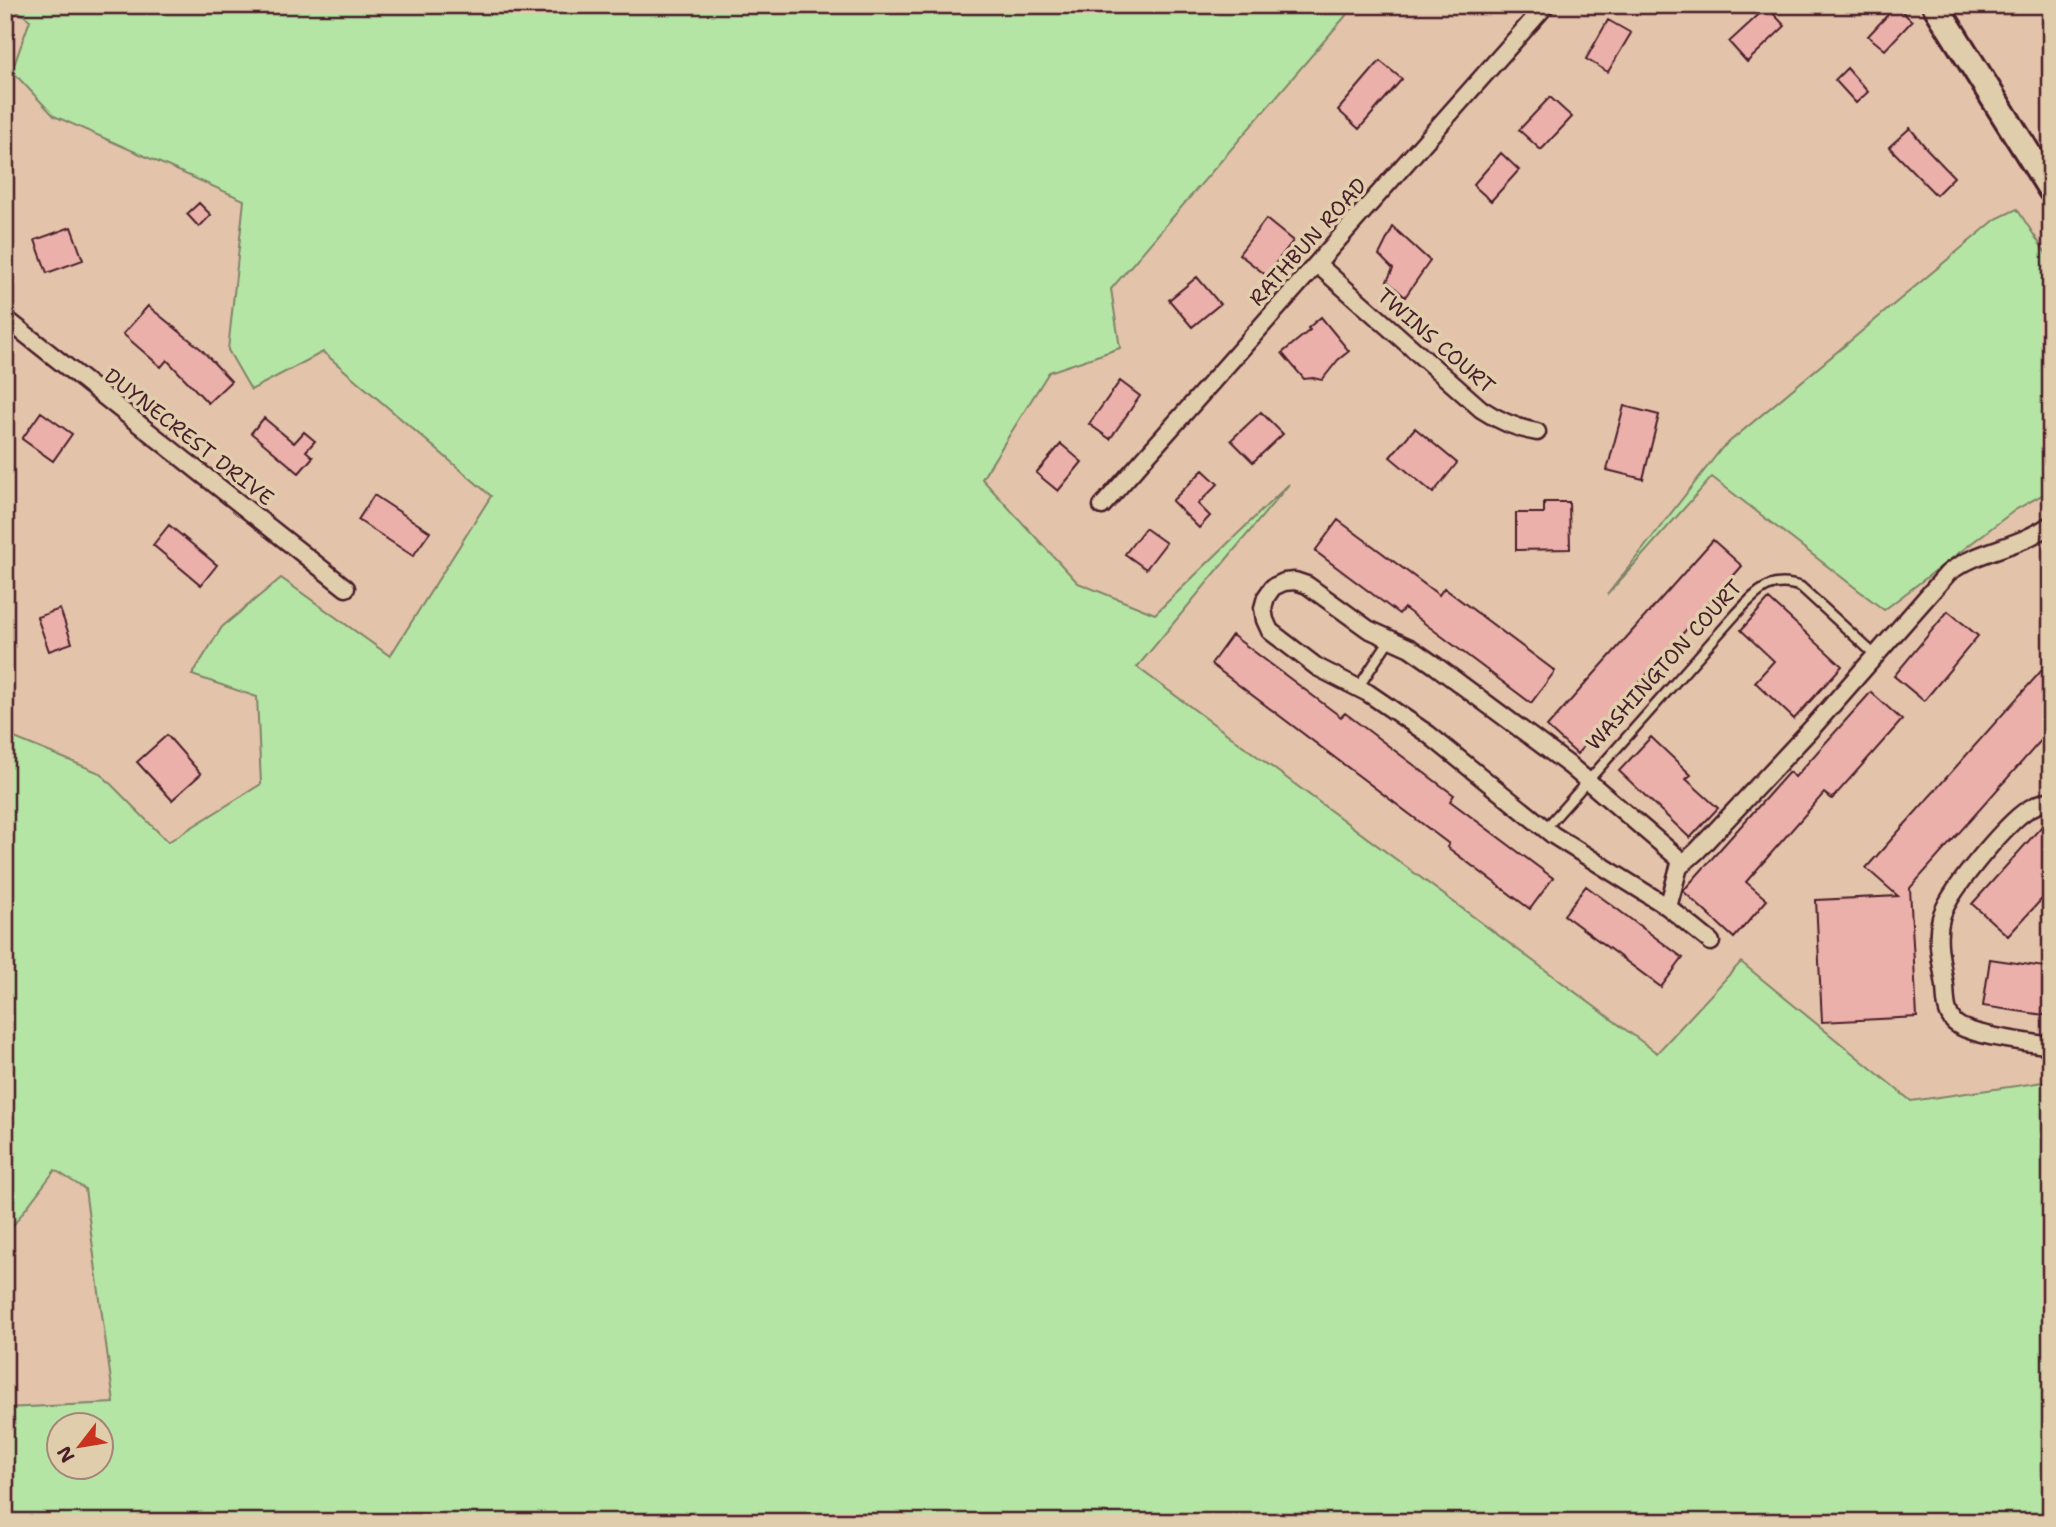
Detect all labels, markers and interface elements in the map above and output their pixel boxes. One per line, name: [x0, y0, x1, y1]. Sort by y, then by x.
street label: RATHBUN ROAD: [1243, 172, 1373, 312]
street label: TWINS COURT: [1371, 282, 1501, 400]
street label: DUYNECREST DRIVE: [98, 362, 280, 512]
street label: WASHINGTON COURT: [1580, 573, 1748, 757]
north arrow: [46, 1412, 116, 1482]
text: N: [51, 1442, 80, 1467]

